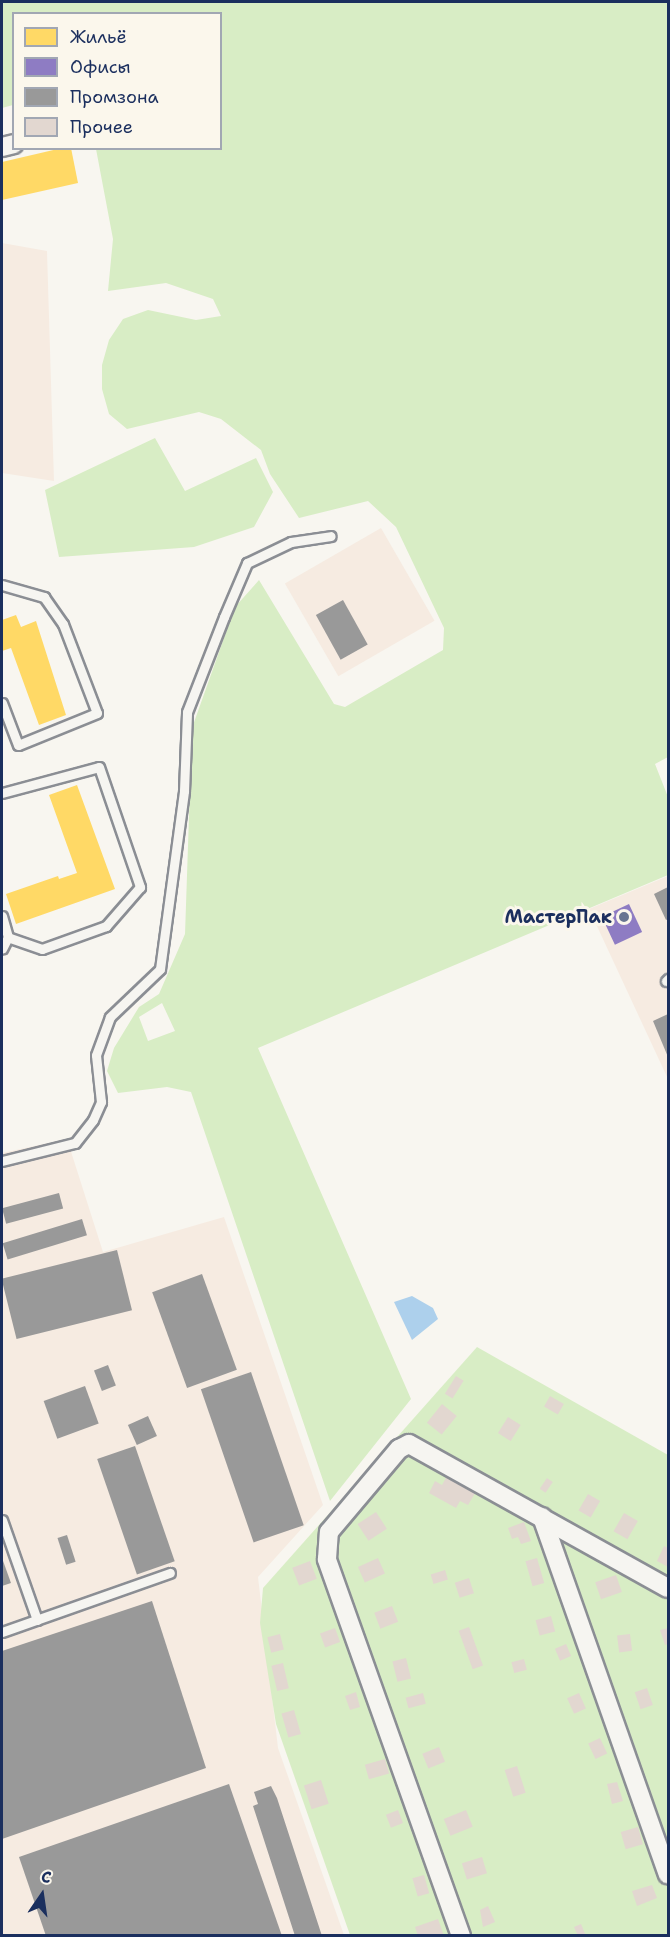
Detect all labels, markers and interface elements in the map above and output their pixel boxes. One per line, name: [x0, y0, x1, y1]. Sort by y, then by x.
legend: [12, 12, 222, 150]
text: Жильё: [70, 25, 127, 49]
text: Офисы: [70, 55, 131, 79]
text: Промзона: [70, 85, 159, 109]
text: Прочее: [70, 115, 133, 139]
place label: МастерПак: [504, 906, 612, 928]
marker: МастерПак: [617, 910, 631, 924]
north arrow: [12, 1865, 72, 1925]
text: С: [39, 1866, 53, 1888]

